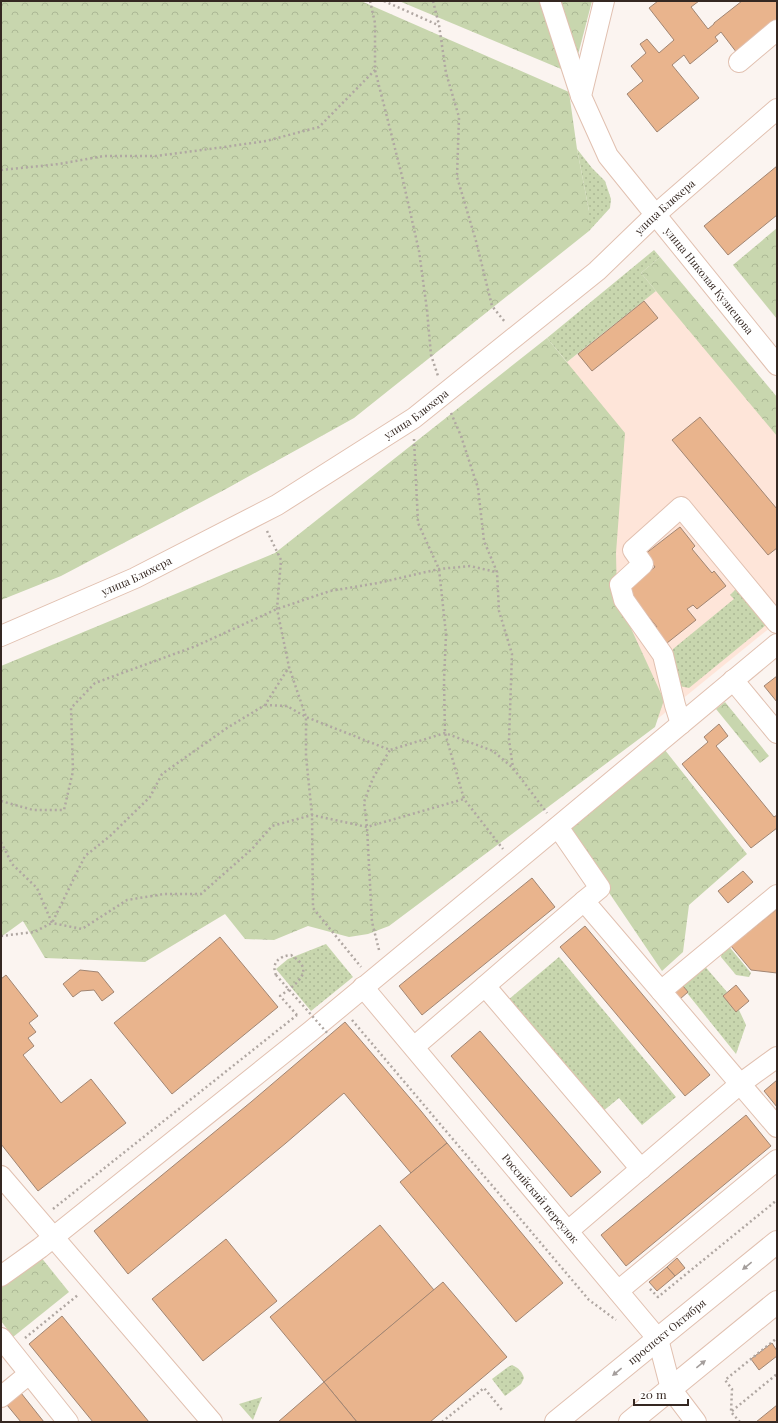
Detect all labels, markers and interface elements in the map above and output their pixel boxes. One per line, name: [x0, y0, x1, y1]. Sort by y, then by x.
street label: улица Блюхера: [630, 175, 698, 238]
street label: улица Николая Кузнецова: [661, 223, 758, 338]
street label: улица Блюхера: [380, 385, 452, 443]
street label: улица Блюхера: [98, 552, 174, 599]
street label: Российский переулок: [499, 1150, 583, 1247]
one-way arrow: [741, 1262, 752, 1271]
street label: проспект Октября: [624, 1295, 709, 1368]
one-way arrow: [695, 1360, 706, 1369]
one-way arrow: [612, 1368, 622, 1377]
scale bar: [634, 1381, 688, 1407]
text: 20 m: [640, 1386, 667, 1402]

